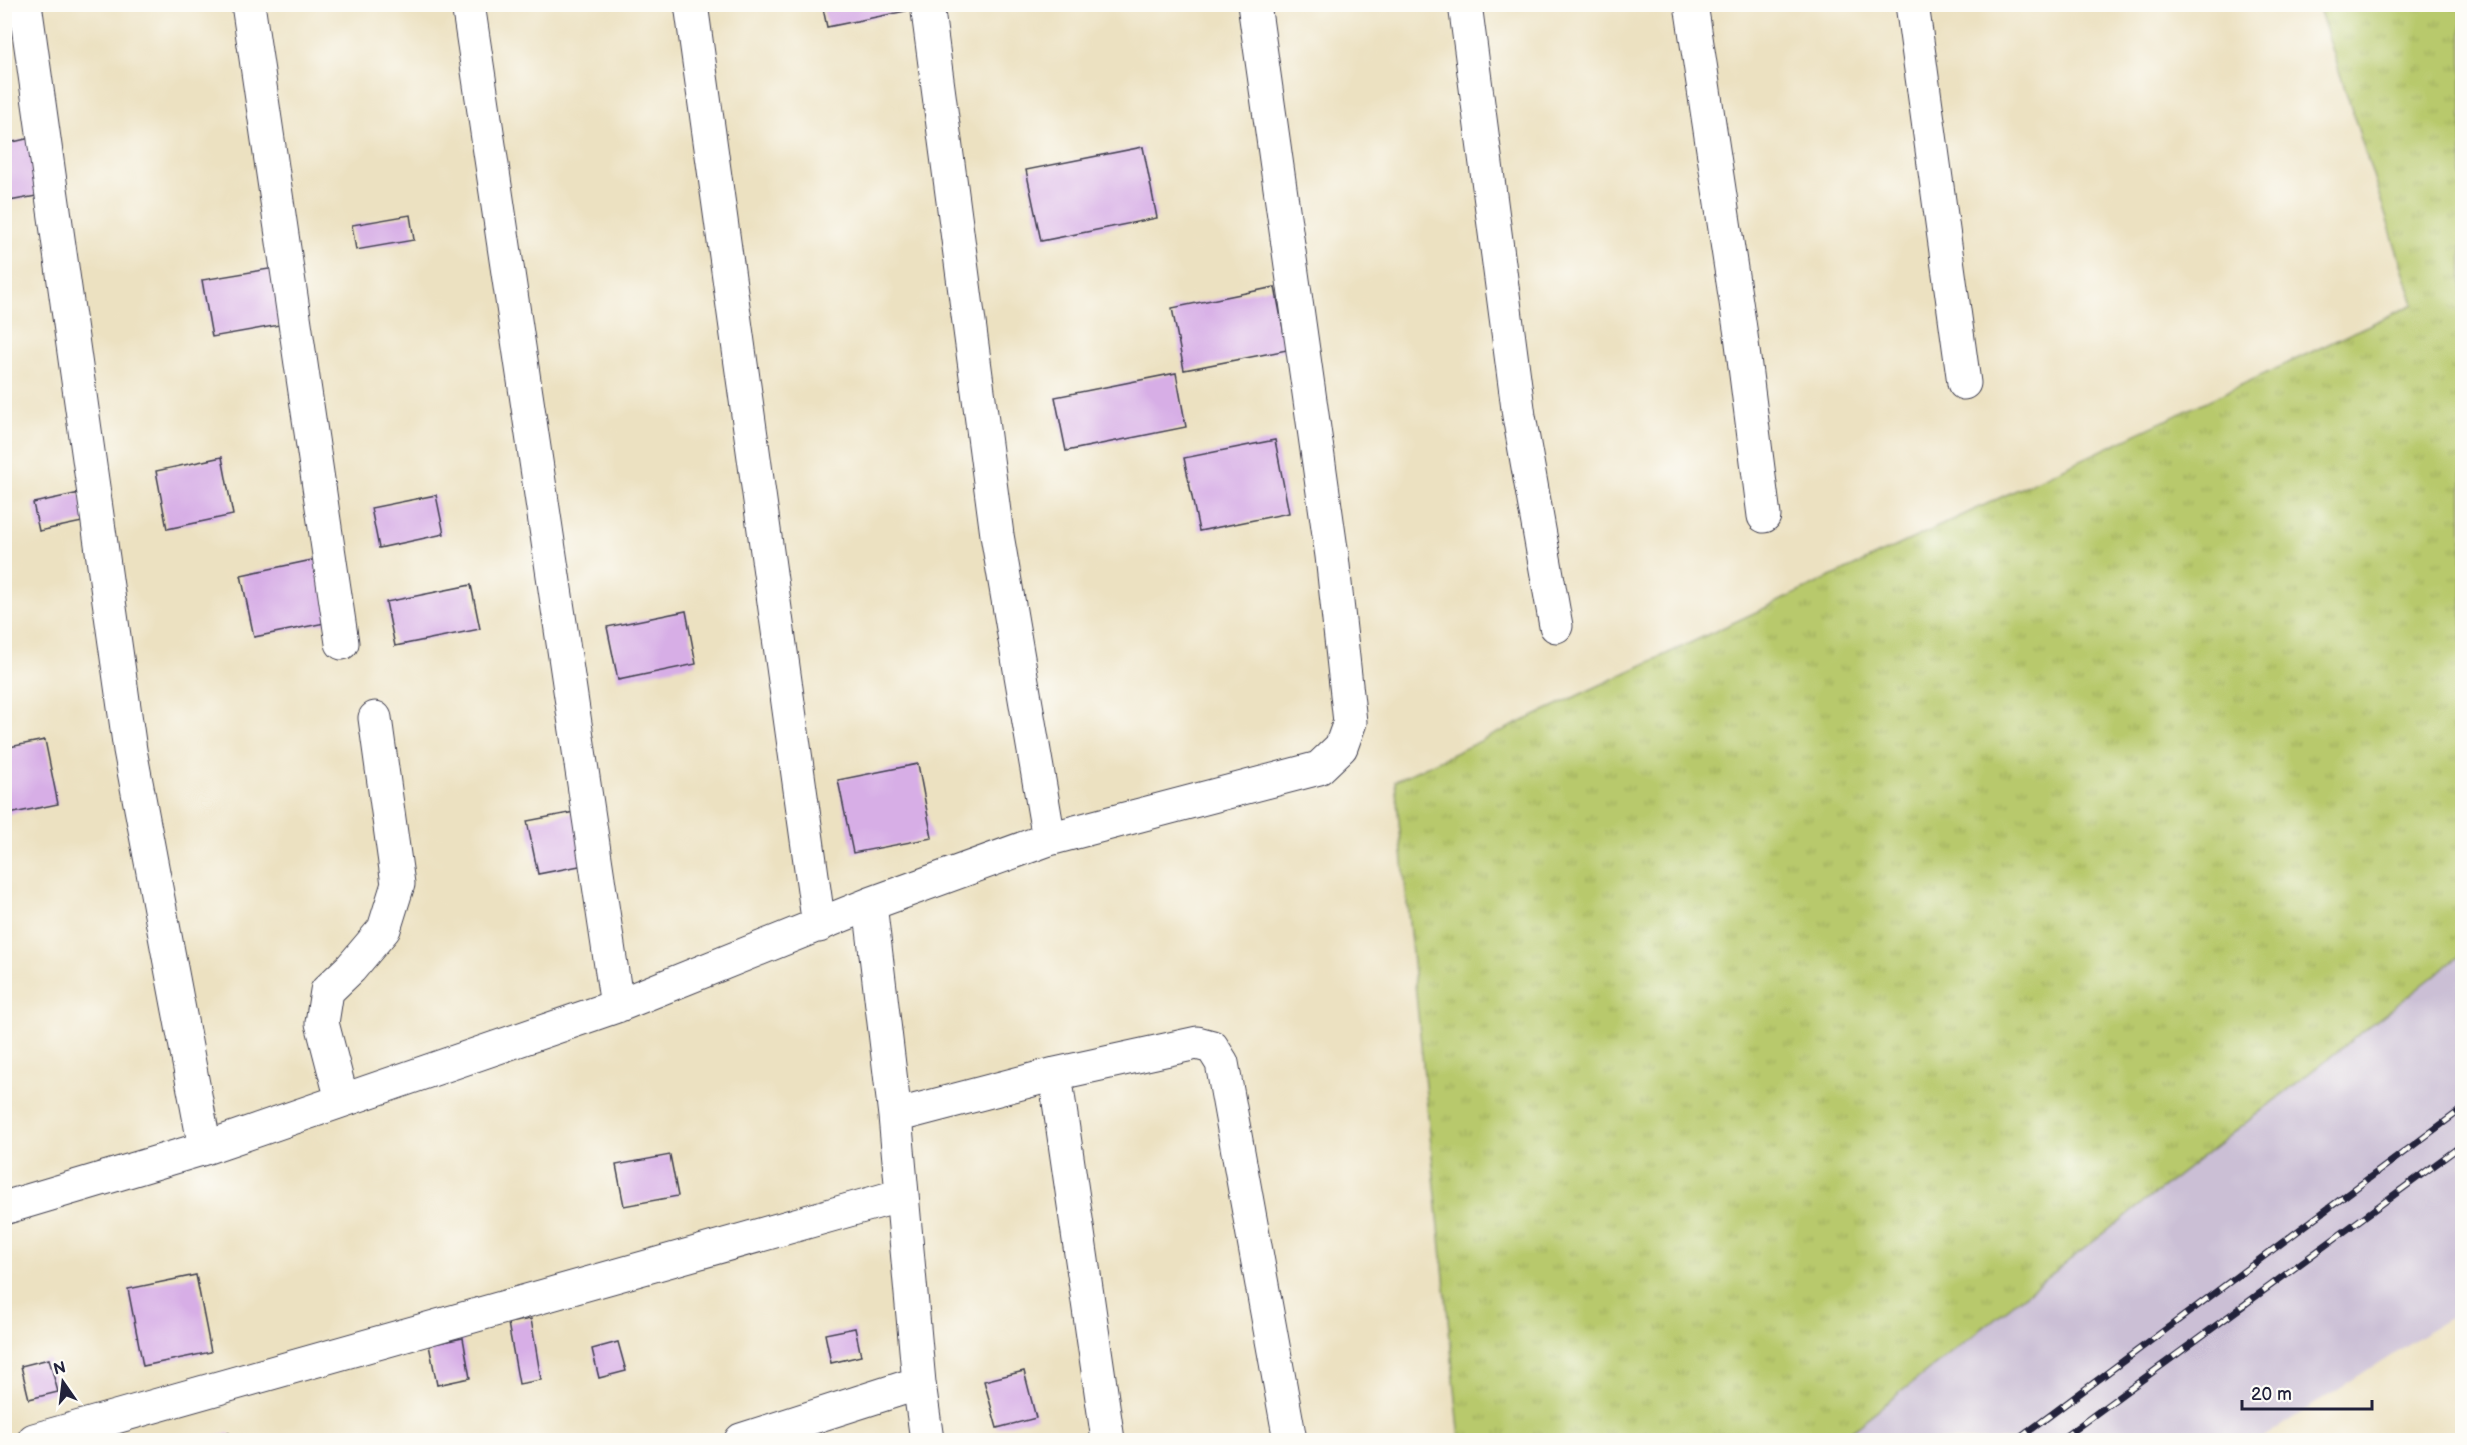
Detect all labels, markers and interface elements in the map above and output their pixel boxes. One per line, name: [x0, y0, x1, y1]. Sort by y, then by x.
north arrow: [33, 1352, 93, 1412]
text: N: [52, 1358, 68, 1380]
scale bar: [2242, 1373, 2372, 1411]
text: 20 m: [2251, 1384, 2292, 1405]

